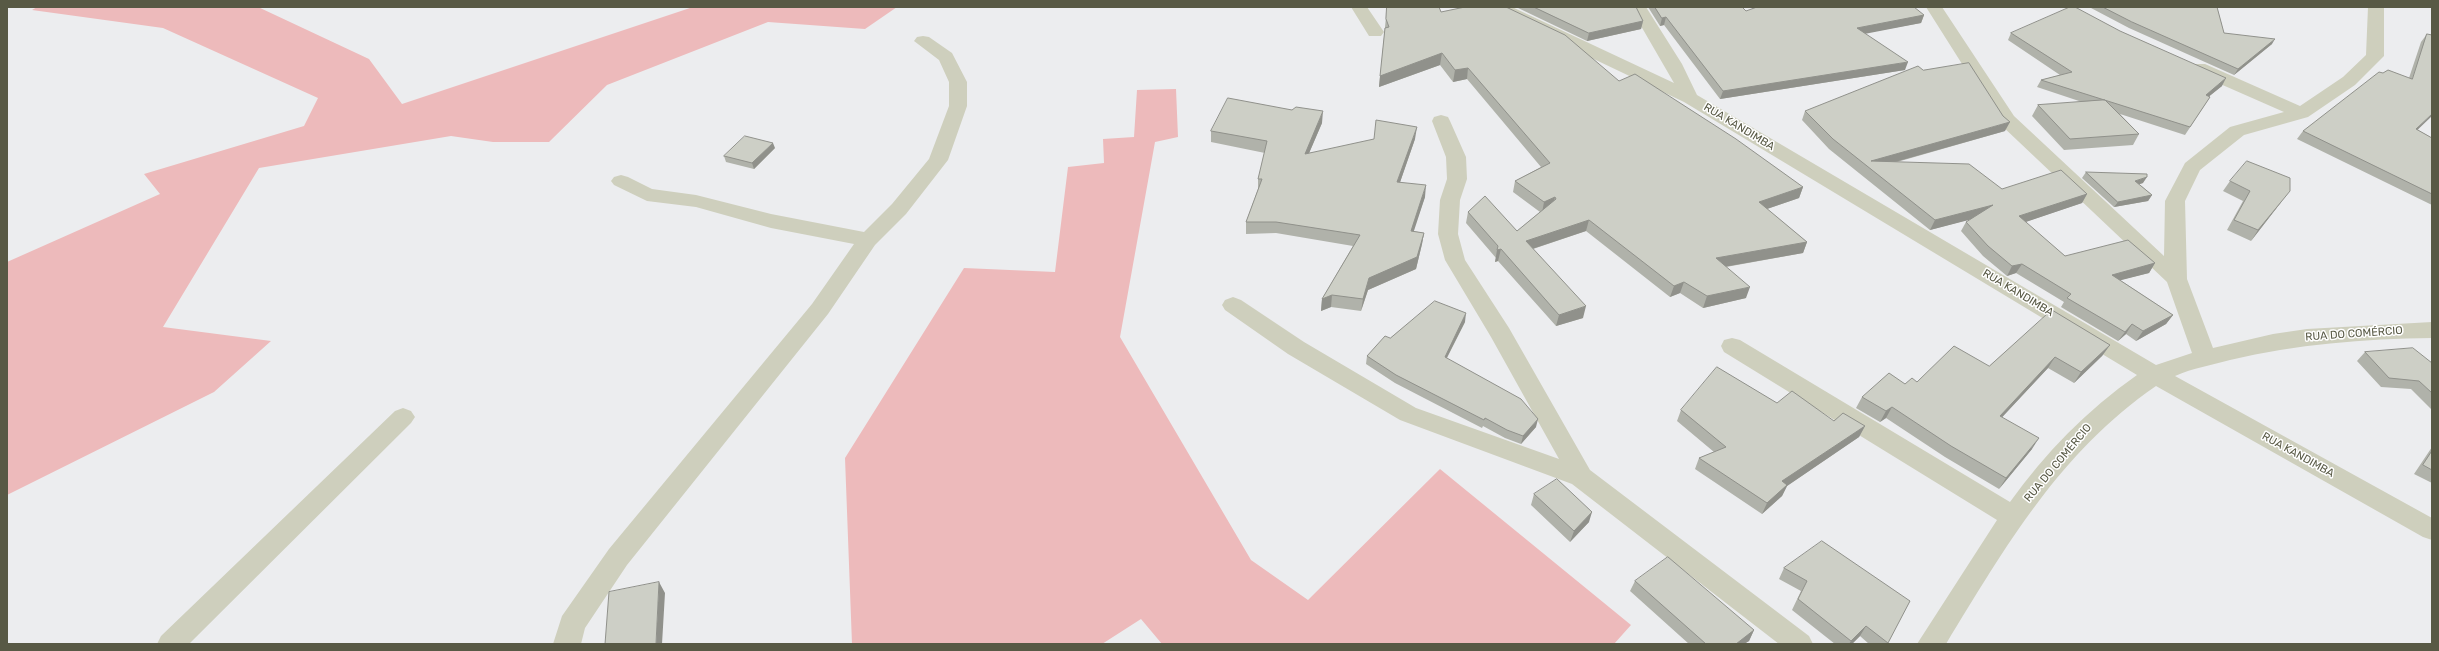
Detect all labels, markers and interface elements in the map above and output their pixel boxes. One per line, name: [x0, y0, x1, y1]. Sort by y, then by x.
street label: RUA KANDIMBA: [1701, 101, 1777, 153]
street label: RUA KANDIMBA: [1980, 267, 2056, 319]
street label: RUA DO COMÉRCIO: [2305, 324, 2403, 344]
street label: RUA DO COMÉRCIO: [2022, 421, 2094, 505]
street label: RUA KANDIMBA: [2260, 430, 2336, 480]

